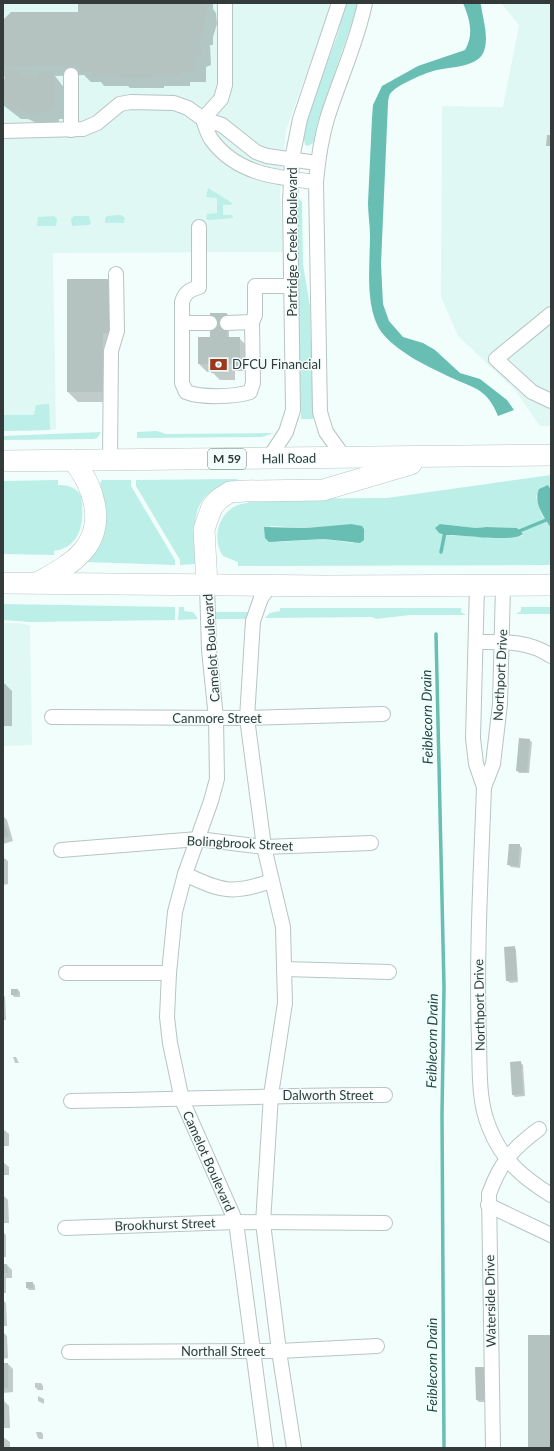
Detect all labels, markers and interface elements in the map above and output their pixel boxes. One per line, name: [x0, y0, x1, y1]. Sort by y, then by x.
street label: Partridge Creek Boulevard: [284, 167, 300, 317]
bank icon: DFCU Financial: [209, 354, 229, 374]
place label: DFCU Financial: [232, 356, 321, 372]
road number: M 59: [208, 449, 246, 469]
street label: Hall Road: [262, 450, 316, 466]
street label: Camelot Boulevard: [199, 593, 223, 703]
street label: Northport Drive: [490, 628, 510, 721]
water label: Feiblecorn Drain: [417, 669, 436, 765]
street label: Canmore Street: [172, 710, 262, 726]
street label: Bolingbrook Street: [186, 832, 294, 854]
street label: Northport Drive: [470, 959, 488, 1051]
water label: Feiblecorn Drain: [422, 993, 441, 1089]
street label: Dalworth Street: [283, 1087, 374, 1103]
street label: Camelot Boulevard: [180, 1108, 238, 1214]
street label: Brookhurst Street: [114, 1214, 216, 1234]
street label: Waterside Drive: [481, 1254, 499, 1347]
water label: Feiblecorn Drain: [423, 1318, 440, 1412]
street label: Northall Street: [181, 1343, 265, 1359]

